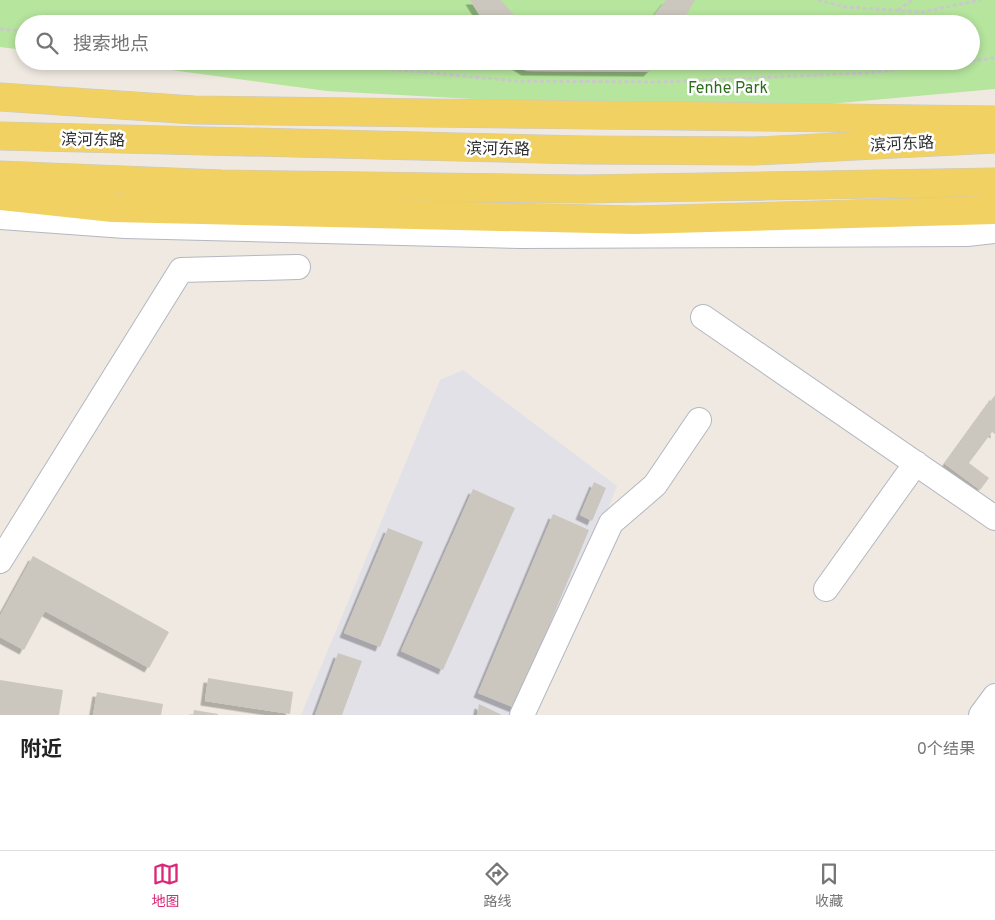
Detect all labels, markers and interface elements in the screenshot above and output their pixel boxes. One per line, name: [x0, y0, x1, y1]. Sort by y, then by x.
search box: [15, 15, 980, 70]
icon: search: [33, 29, 61, 57]
text: 搜索地点: [73, 33, 149, 57]
park label: Fenhe Park: [688, 79, 768, 99]
street label: 滨河东路: [61, 130, 125, 152]
street label: 滨河东路: [870, 133, 935, 157]
street label: 滨河东路: [466, 139, 530, 161]
text: 附近: [20, 737, 62, 764]
text: 0个结果: [917, 740, 975, 760]
tab: 地图: [152, 860, 180, 911]
tab: 路线: [483, 860, 511, 911]
tab: 收藏: [815, 860, 843, 911]

